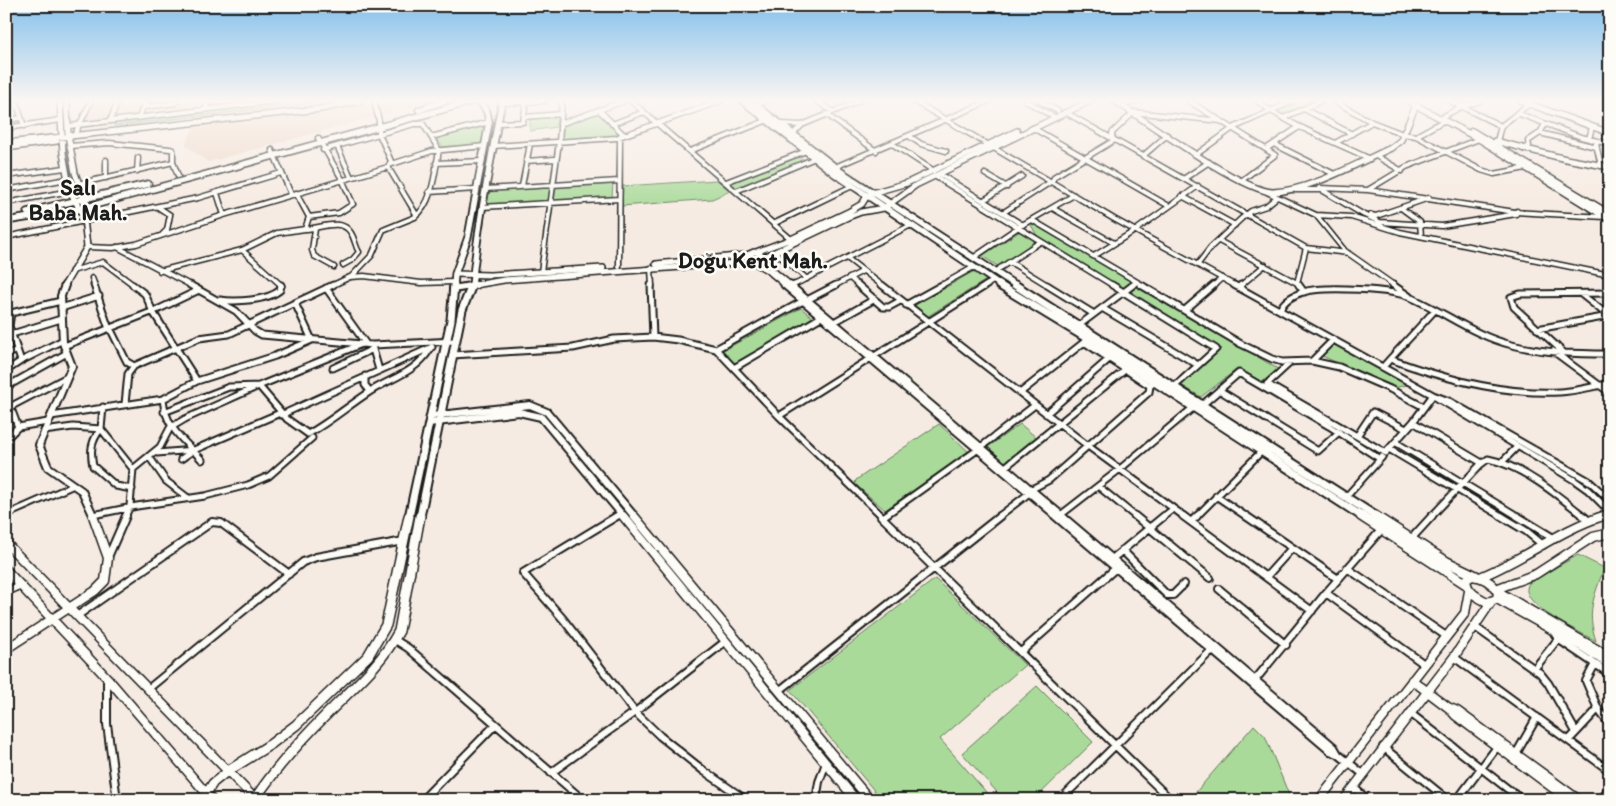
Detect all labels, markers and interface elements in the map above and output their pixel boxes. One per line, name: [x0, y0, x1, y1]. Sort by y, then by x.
district label: Salı Baba Mah.: [29, 174, 127, 226]
district label: Doğu Kent Mah.: [678, 247, 828, 274]

